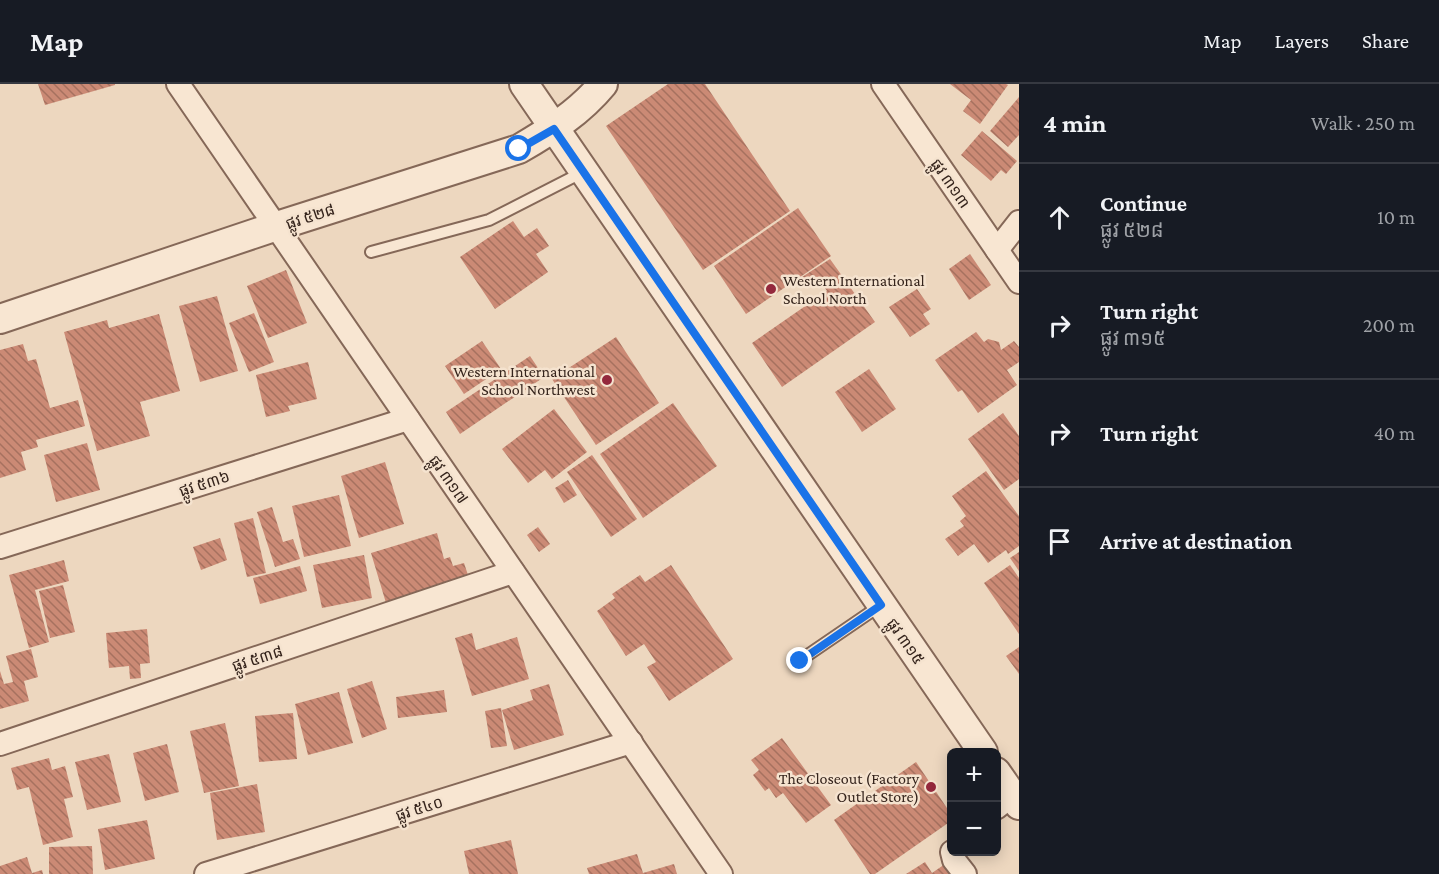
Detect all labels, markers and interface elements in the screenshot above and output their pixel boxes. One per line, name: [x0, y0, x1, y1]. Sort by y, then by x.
text: Map: [30, 26, 83, 57]
text: Map: [1203, 29, 1242, 53]
text: Layers: [1275, 29, 1329, 53]
text: Share: [1362, 29, 1409, 53]
text: 4 min: [1043, 109, 1107, 138]
text: Walk · 250 m: [1311, 112, 1415, 134]
route start: [505, 135, 531, 161]
street label: ផ្លូវ ៣១៣: [923, 155, 974, 214]
text: Continue: [1100, 191, 1187, 216]
street label: ផ្លូវ ៥២៨: [283, 201, 339, 238]
icon: ahead: [1043, 201, 1076, 234]
text: 10 m: [1377, 206, 1415, 228]
text: ផ្លូវ ៥២៨: [1100, 219, 1163, 241]
place label: Western International School North: [783, 272, 925, 307]
marker: Western International School North: [764, 282, 778, 296]
text: Turn right: [1100, 299, 1198, 324]
icon: right: [1043, 309, 1076, 342]
text: 200 m: [1363, 314, 1415, 336]
text: ផ្លូវ ៣១៥: [1100, 327, 1166, 349]
place label: Western International School Northwest: [453, 363, 596, 398]
marker: Western International School Northwest: [600, 373, 614, 387]
icon: right: [1043, 417, 1076, 450]
text: Turn right: [1100, 421, 1198, 446]
text: 40 m: [1374, 422, 1415, 444]
street label: ផ្លូវ ៣១៧: [421, 452, 471, 510]
street label: ផ្លូវ ៥៣៦: [177, 467, 234, 505]
icon: arrive: [1043, 525, 1076, 558]
text: Arrive at destination: [1100, 529, 1292, 554]
street label: ផ្លូវ ៣១៥: [879, 615, 928, 671]
street label: ផ្លូវ ៥៣៨: [230, 642, 287, 680]
route end: [786, 647, 812, 673]
map controls: [947, 748, 1001, 856]
button: +: [947, 748, 1001, 802]
place label: The Closeout (Factory Outlet Store): [779, 770, 920, 806]
marker: The Closeout (Factory Outlet Store): [924, 780, 938, 794]
street label: ផ្លូវ ៥៤០: [393, 793, 447, 829]
button: −: [947, 802, 1001, 856]

